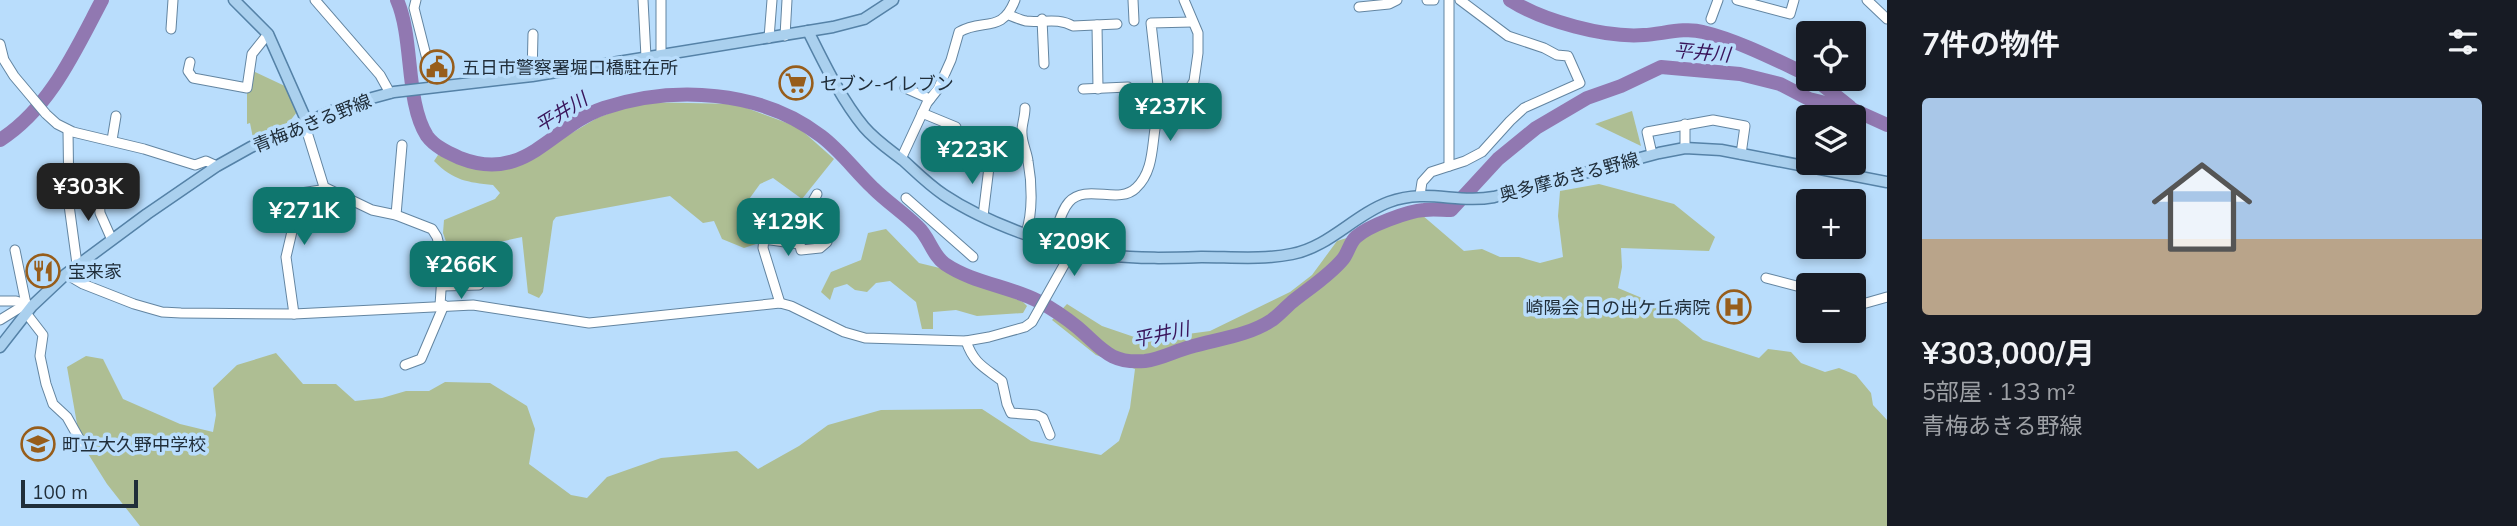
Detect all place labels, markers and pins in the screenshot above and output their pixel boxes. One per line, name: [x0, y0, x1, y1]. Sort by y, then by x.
public building icon: 五日市警察署堀口橋駐在所: [418, 48, 456, 86]
place label: 五日市警察署堀口橋駐在所: [462, 56, 678, 79]
supermarket icon: セブン-イレブン: [777, 64, 815, 102]
place label: セブン-イレブン: [820, 72, 954, 95]
pin: ¥237K: [1121, 83, 1219, 143]
pin: ¥223K: [923, 127, 1021, 186]
pin: ¥303K: [39, 164, 137, 223]
pin: ¥271K: [255, 188, 353, 247]
pin: ¥129K: [739, 198, 837, 258]
pin: ¥209K: [1025, 218, 1123, 278]
pin: ¥266K: [412, 242, 510, 301]
restaurant icon: 宝来家: [24, 252, 62, 290]
place label: 宝来家: [68, 260, 122, 283]
hospital icon: 崎陽会 日の出ケ丘病院: [1715, 288, 1753, 326]
place label: 崎陽会 日の出ケ丘病院: [1525, 296, 1710, 319]
school or university icon: 町立大久野中学校: [19, 425, 57, 463]
place label: 町立大久野中学校: [62, 433, 206, 456]

